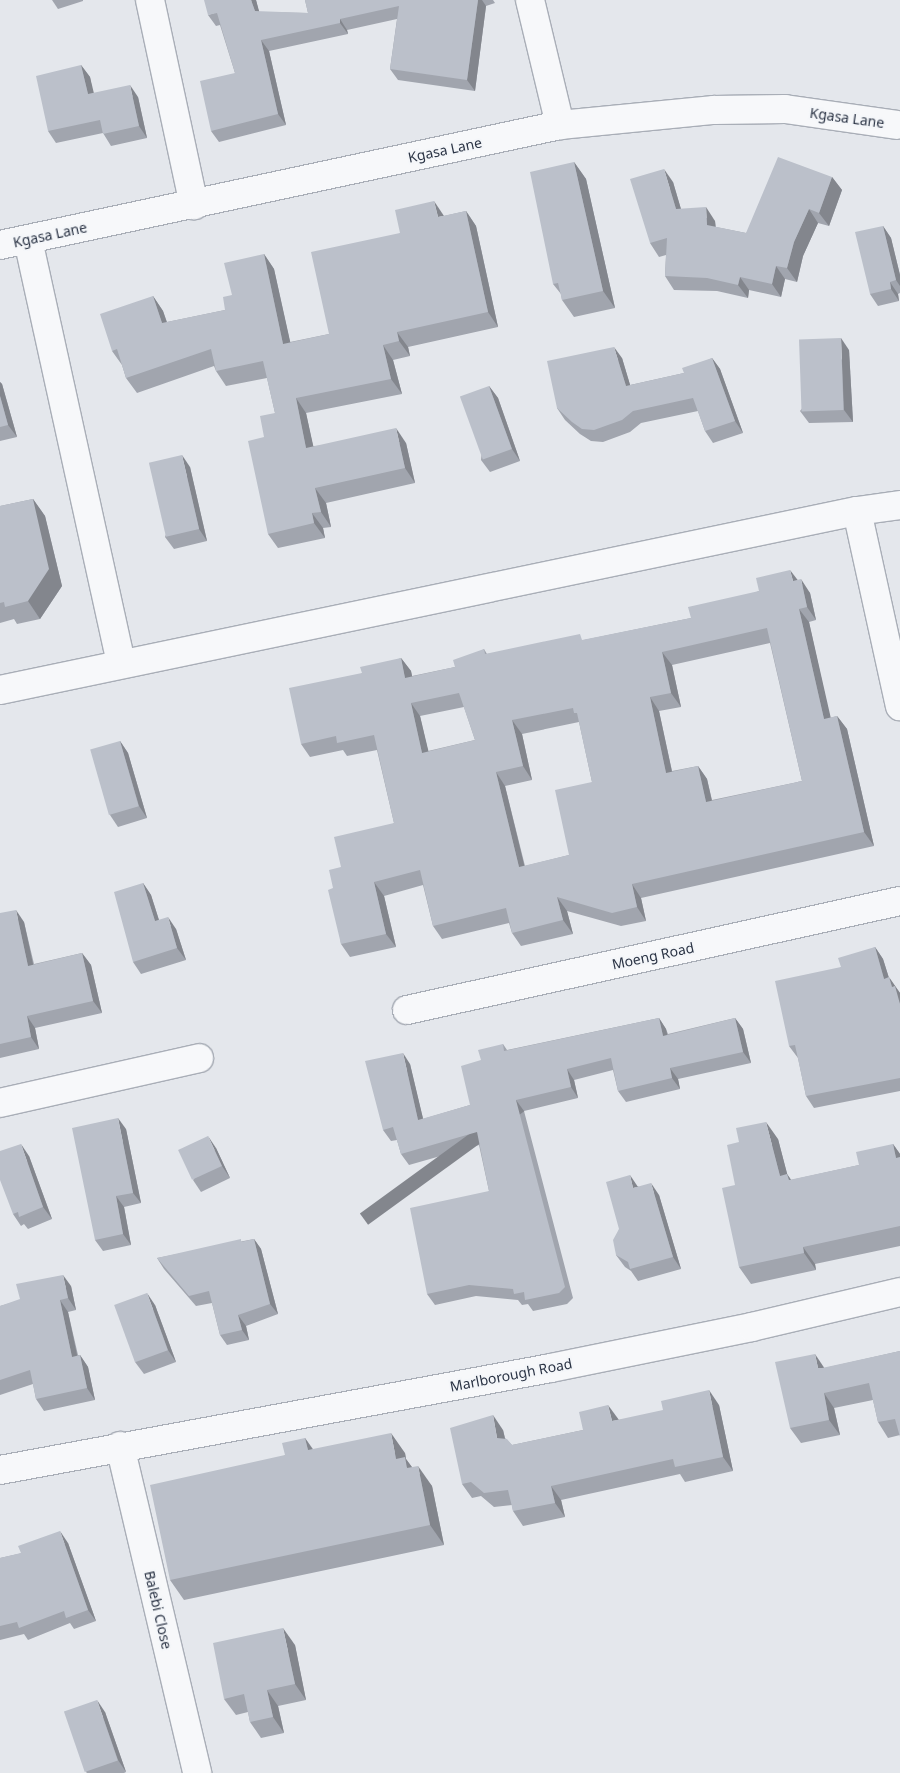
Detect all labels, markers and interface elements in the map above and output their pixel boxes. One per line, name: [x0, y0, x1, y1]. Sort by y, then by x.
street label: Kgasa Lane: [809, 104, 885, 132]
street label: Kgasa Lane: [407, 134, 483, 166]
street label: Kgasa Lane: [12, 219, 88, 251]
street label: Moeng Road: [610, 939, 696, 973]
street label: Marlborough Road: [448, 1355, 574, 1395]
street label: Balebi Close: [141, 1569, 175, 1651]

